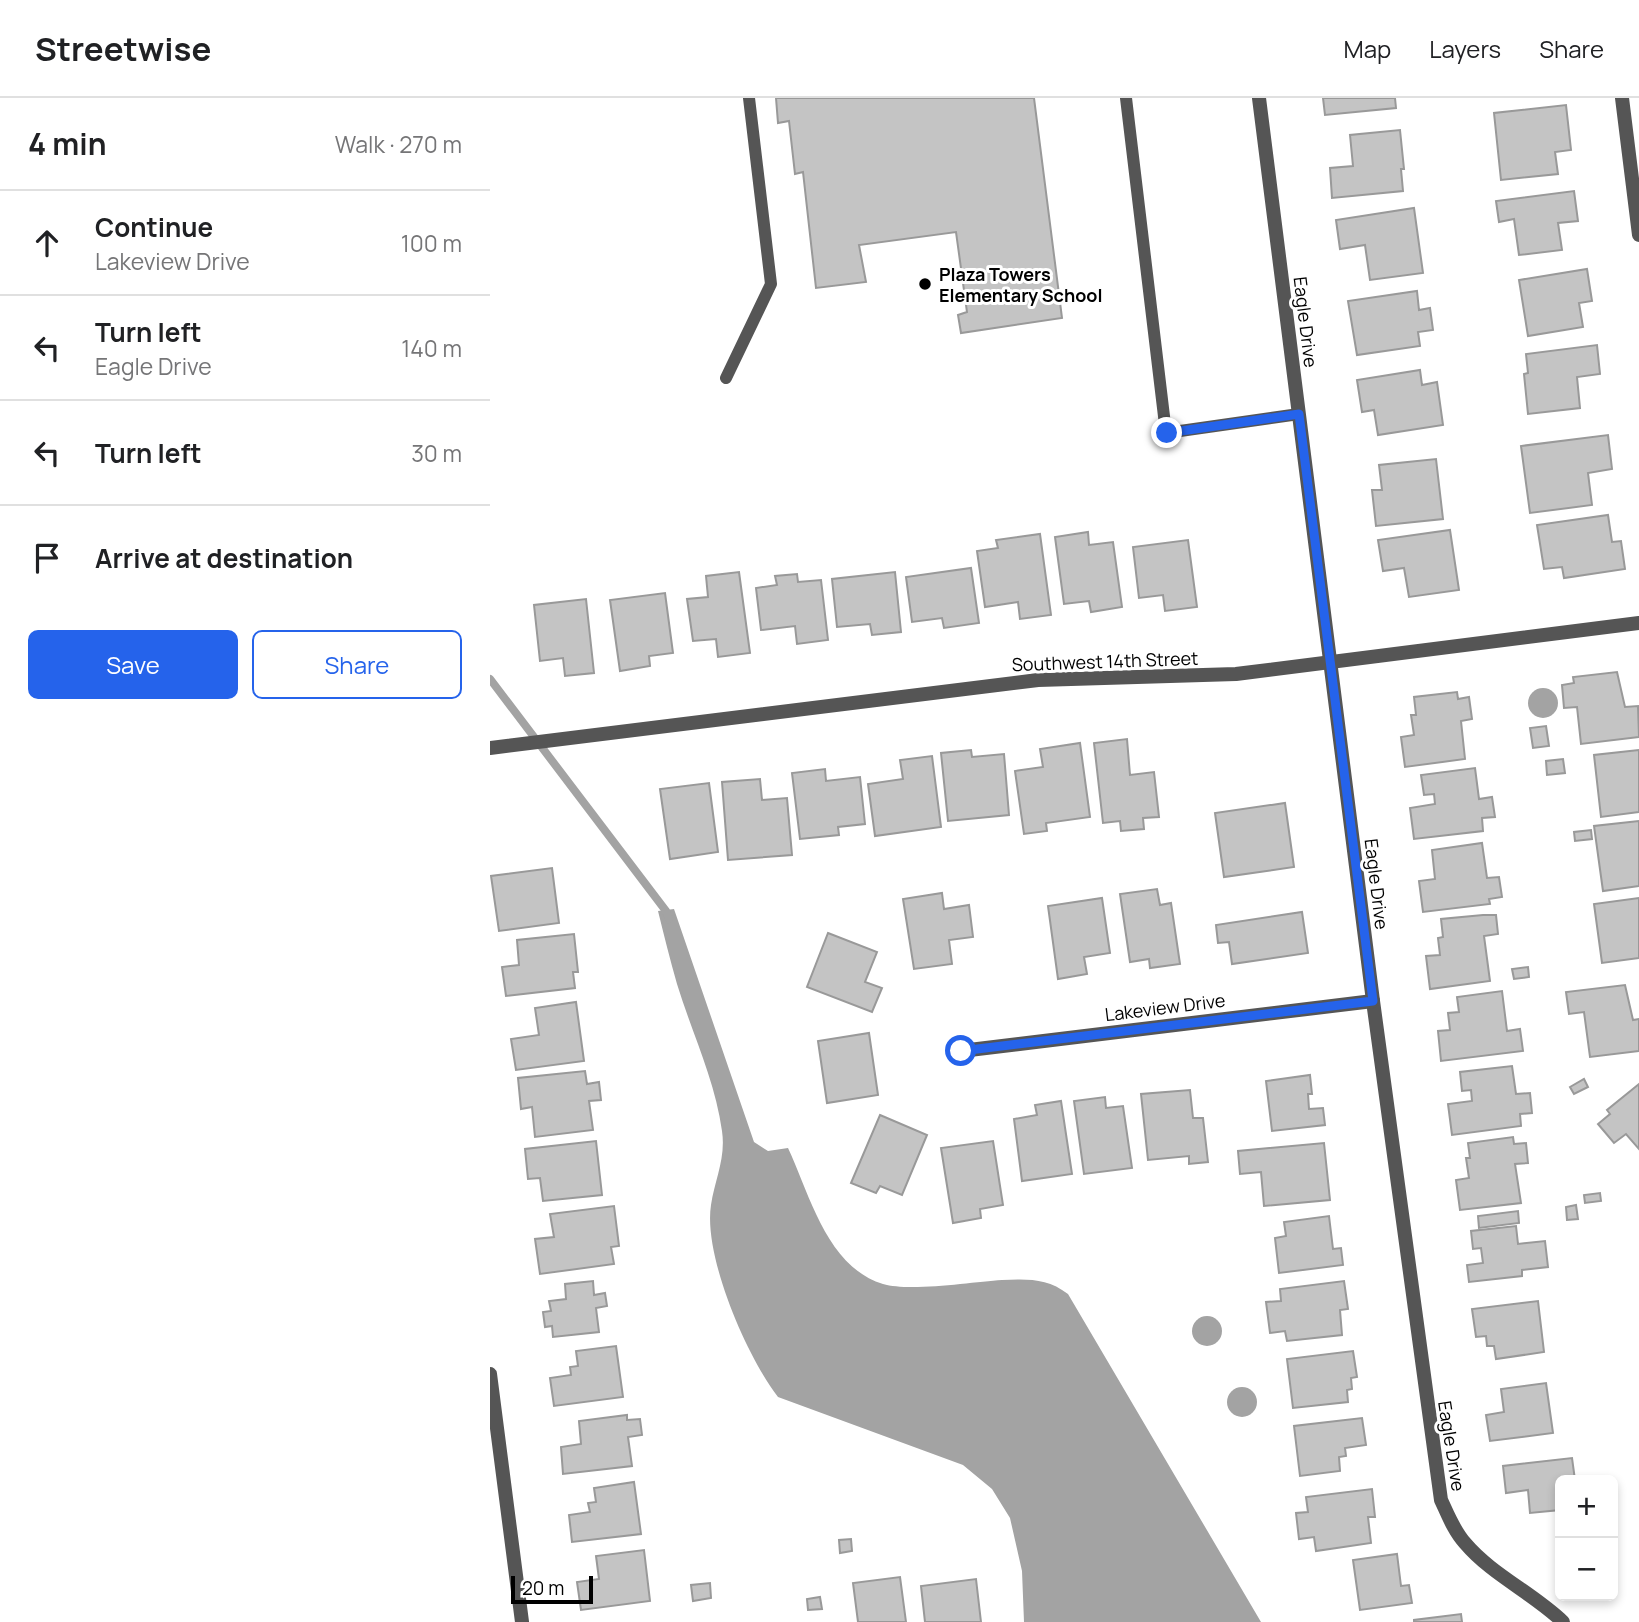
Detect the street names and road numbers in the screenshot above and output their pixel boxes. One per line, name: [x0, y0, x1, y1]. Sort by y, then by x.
street label: Eagle Drive: [1289, 275, 1323, 369]
street label: Southwest 14th Street: [1011, 646, 1199, 676]
street label: Eagle Drive: [1360, 837, 1394, 931]
street label: Lakeview Drive: [1103, 988, 1227, 1026]
street label: Eagle Drive: [1433, 1399, 1471, 1493]

